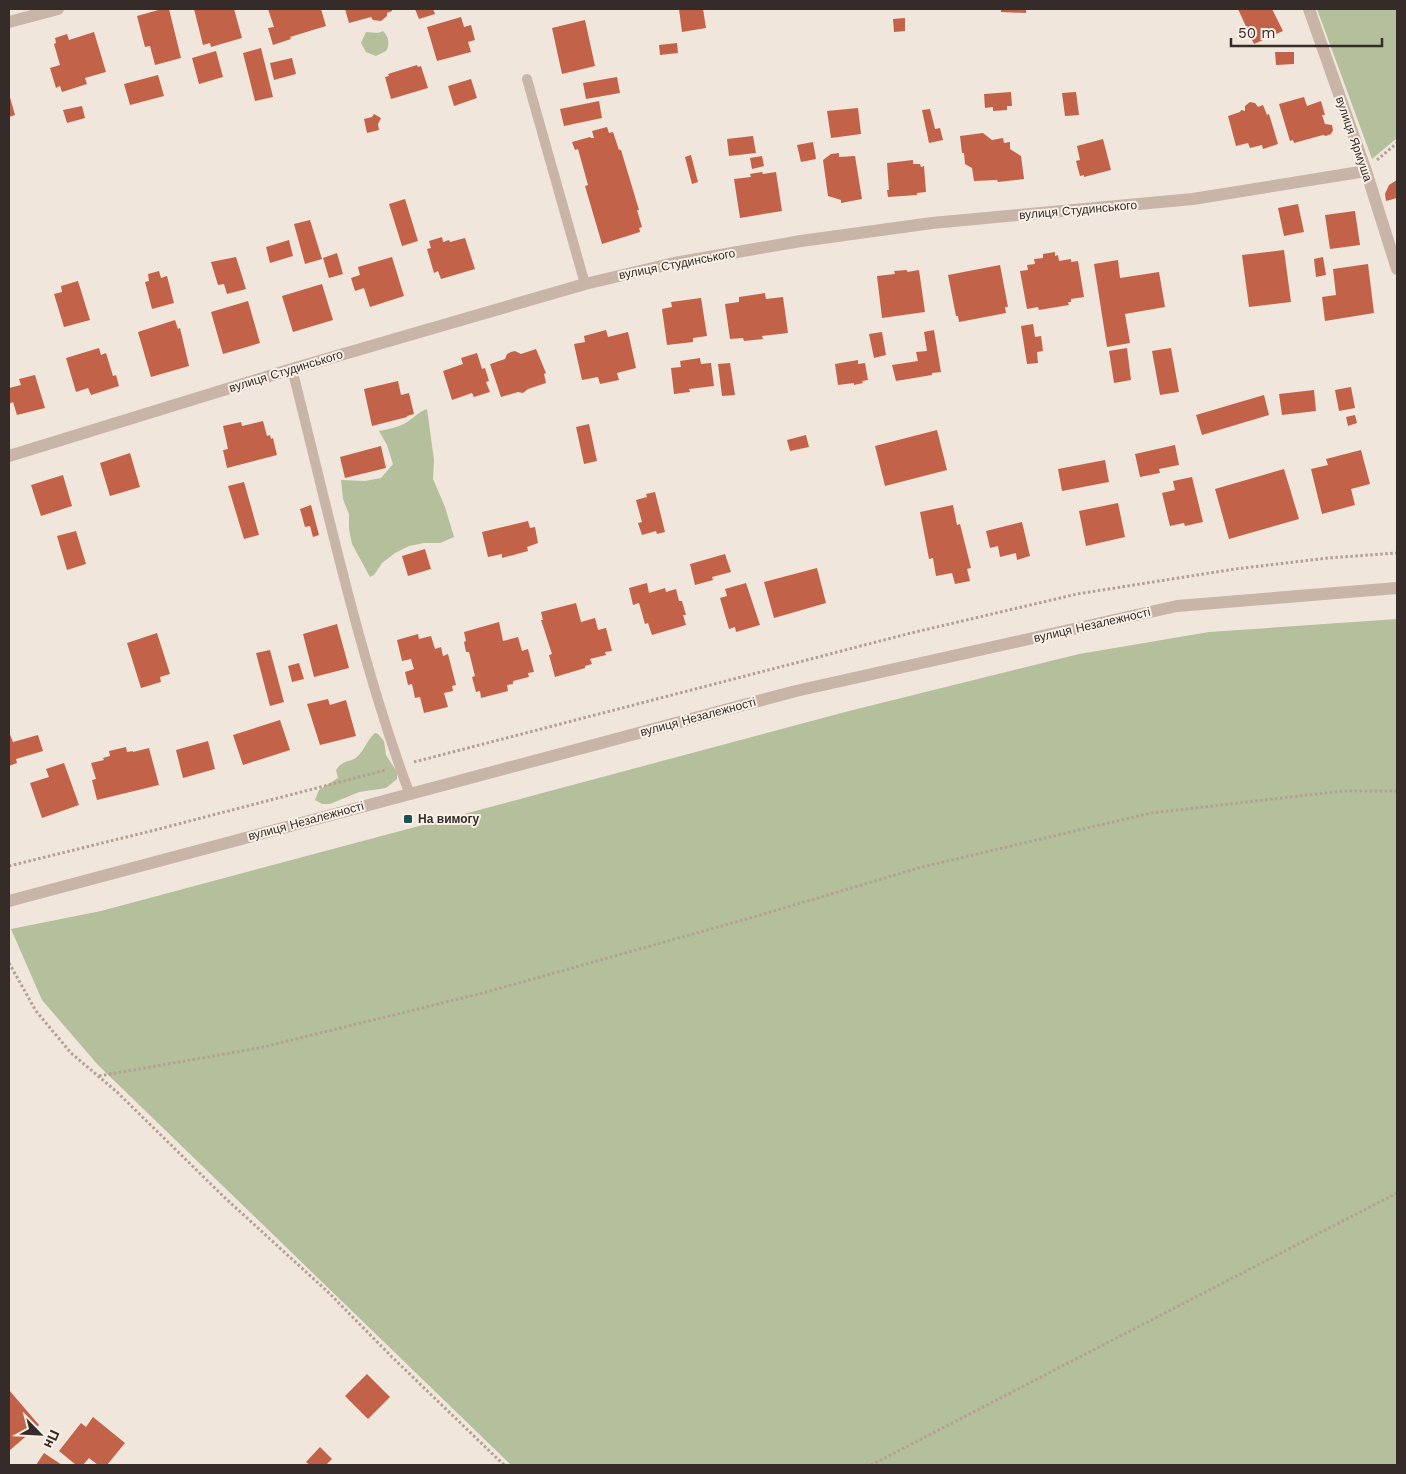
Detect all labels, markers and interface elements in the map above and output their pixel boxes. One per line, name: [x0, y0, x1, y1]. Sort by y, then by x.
scale bar: [1231, 15, 1382, 47]
text: 50 m: [1238, 24, 1275, 42]
street label: вулиця Ярмуша: [1333, 95, 1375, 184]
street label: вулиця Студинського: [1018, 198, 1138, 222]
street label: вулиця Студинського: [618, 246, 737, 282]
street label: вулиця Студинського: [227, 347, 345, 395]
street label: вулиця Незалежності: [1032, 605, 1152, 645]
street label: вулиця Незалежності: [639, 695, 757, 739]
street label: вулиця Незалежності: [247, 799, 365, 843]
place label: На вимогу: [418, 812, 480, 826]
marker: На вимогу: [402, 813, 414, 825]
north arrow: [15, 1409, 65, 1459]
text: Пн: [41, 1428, 63, 1451]

